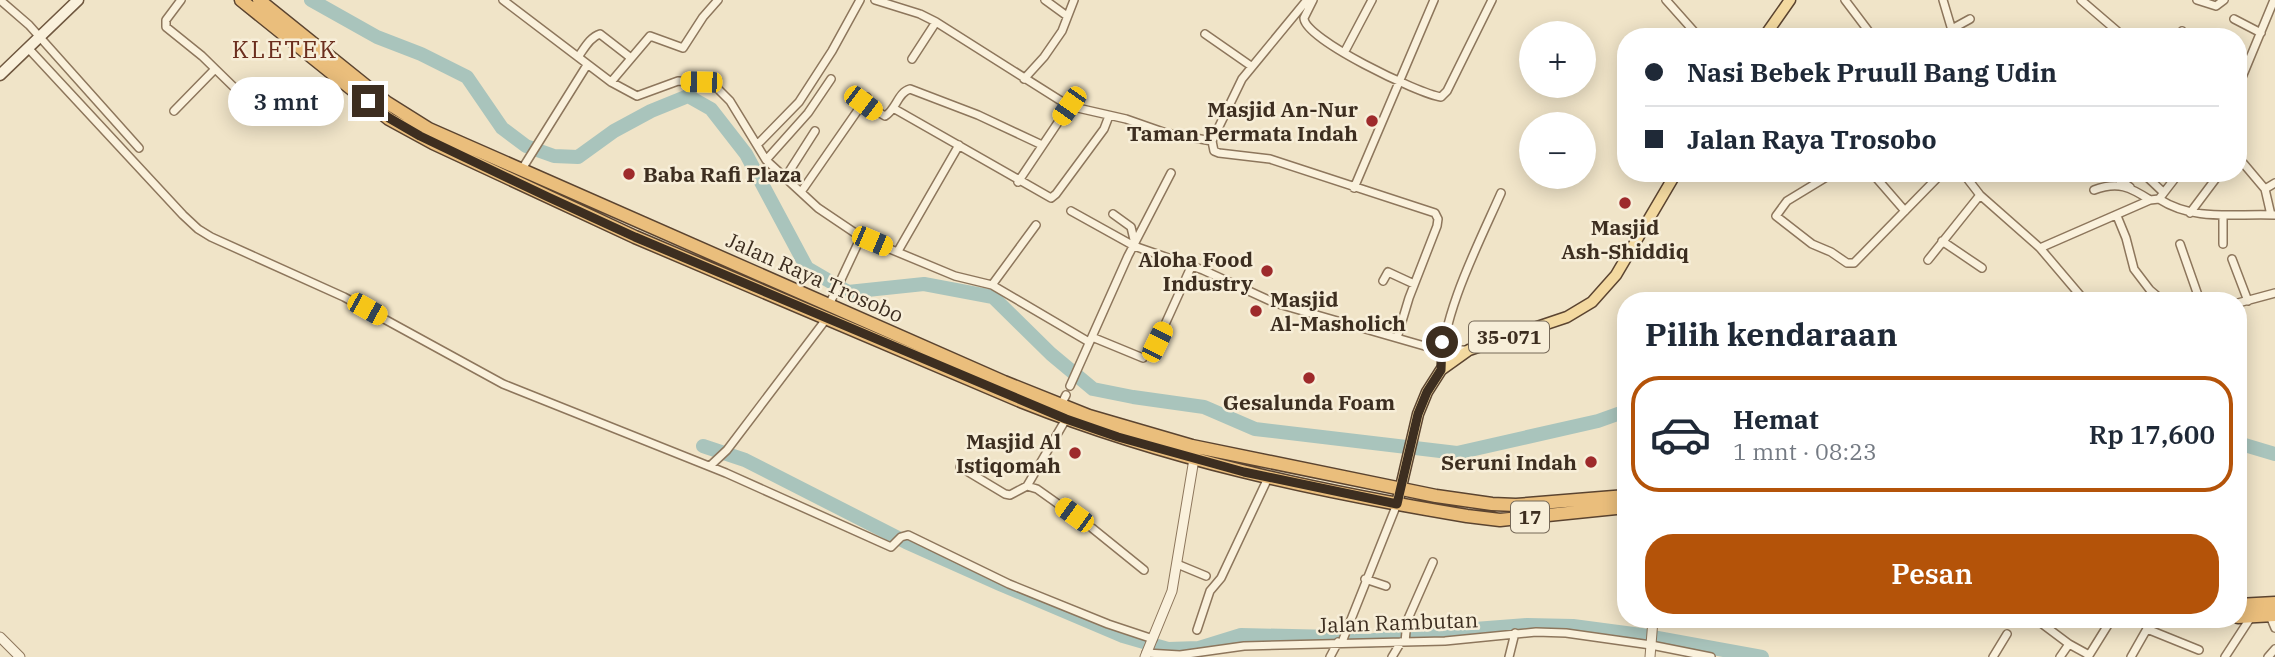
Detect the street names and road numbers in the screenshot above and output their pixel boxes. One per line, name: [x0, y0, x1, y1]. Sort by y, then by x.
street label: Jalan Raya Trosobo: [722, 225, 908, 329]
road number: 35-071: [1469, 322, 1549, 352]
road number: 17: [1511, 502, 1549, 532]
street label: Jalan Rambutan: [1317, 605, 1479, 639]

